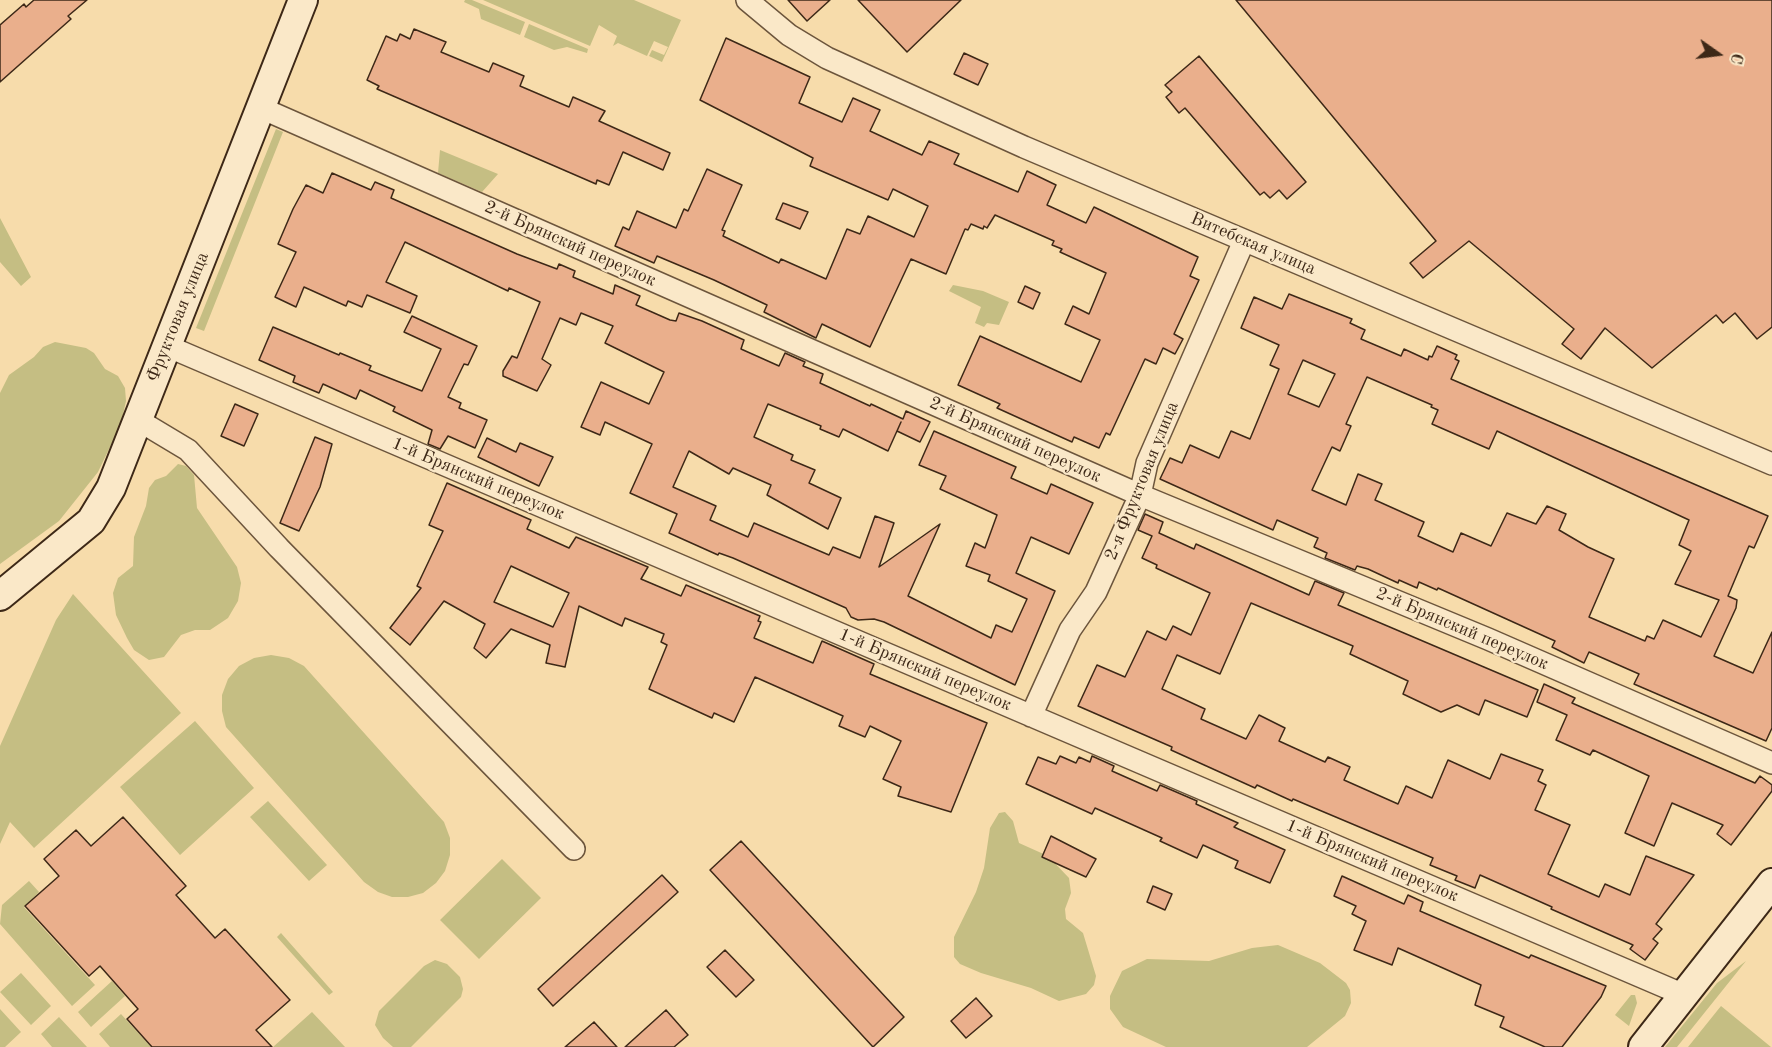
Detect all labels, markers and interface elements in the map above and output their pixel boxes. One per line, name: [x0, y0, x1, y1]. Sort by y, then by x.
north arrow: [1688, 24, 1748, 84]
text: С: [1726, 51, 1745, 65]
street label: 2-й Брянский переулок: [481, 196, 659, 292]
street label: Витебская улица: [1187, 208, 1319, 280]
street label: Фруктовая улица: [142, 249, 214, 385]
street label: 2-й Брянский переулок: [926, 392, 1104, 488]
street label: 2-я Фруктовая улица: [1100, 398, 1184, 564]
street label: 1-й Брянский переулок: [388, 433, 568, 525]
street label: 2-й Брянский переулок: [1372, 583, 1552, 675]
street label: 1-й Брянский переулок: [835, 624, 1015, 716]
street label: 1-й Брянский переулок: [1282, 815, 1462, 907]

